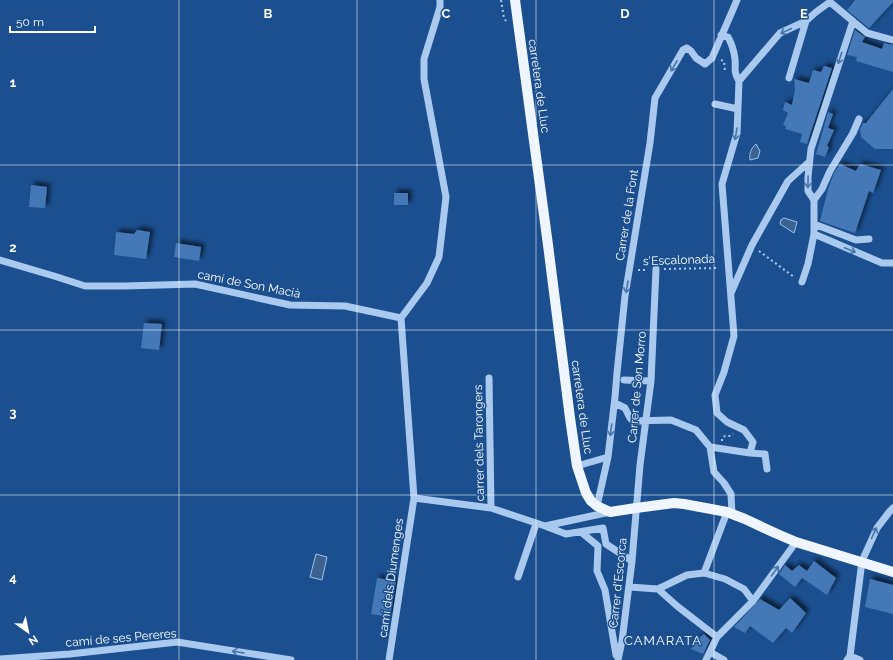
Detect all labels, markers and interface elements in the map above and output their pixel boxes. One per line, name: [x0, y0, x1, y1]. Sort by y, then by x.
text: B: [264, 6, 273, 21]
text: C: [442, 6, 451, 21]
text: D: [620, 6, 630, 21]
text: E: [800, 6, 808, 21]
scale bar: [10, 8, 95, 34]
text: 50 m: [16, 15, 44, 29]
one-way arrow: [780, 28, 792, 35]
street label: carretera de Lluc: [525, 38, 553, 134]
one-way arrow: [836, 51, 844, 63]
one-way arrow: [669, 60, 677, 72]
text: 1: [10, 75, 17, 90]
one-way arrow: [732, 127, 740, 140]
street label: Carrer de la Font: [613, 168, 641, 262]
one-way arrow: [804, 175, 812, 188]
text: 2: [9, 240, 17, 255]
one-way arrow: [843, 246, 855, 254]
street label: s'Escalonada: [643, 252, 715, 268]
street label: camí de Son Macià: [196, 267, 302, 301]
one-way arrow: [622, 280, 630, 293]
street label: Carrer de Son Morro: [625, 331, 649, 443]
street label: carretera de Lluc: [568, 359, 596, 455]
street label: carrer dels Tarongers: [471, 384, 487, 502]
text: 3: [9, 405, 17, 420]
one-way arrow: [607, 423, 615, 436]
street label: camí dels Diumenges: [376, 517, 406, 638]
one-way arrow: [871, 527, 879, 539]
street label: Carrer d'Escorca: [606, 537, 630, 629]
one-way arrow: [771, 566, 779, 577]
text: 4: [9, 570, 17, 585]
north arrow: [8, 612, 48, 652]
street label: camí de ses Pereres: [65, 626, 177, 650]
text: N: [26, 632, 40, 648]
district label: CAMARATA: [624, 633, 702, 648]
one-way arrow: [232, 648, 245, 656]

